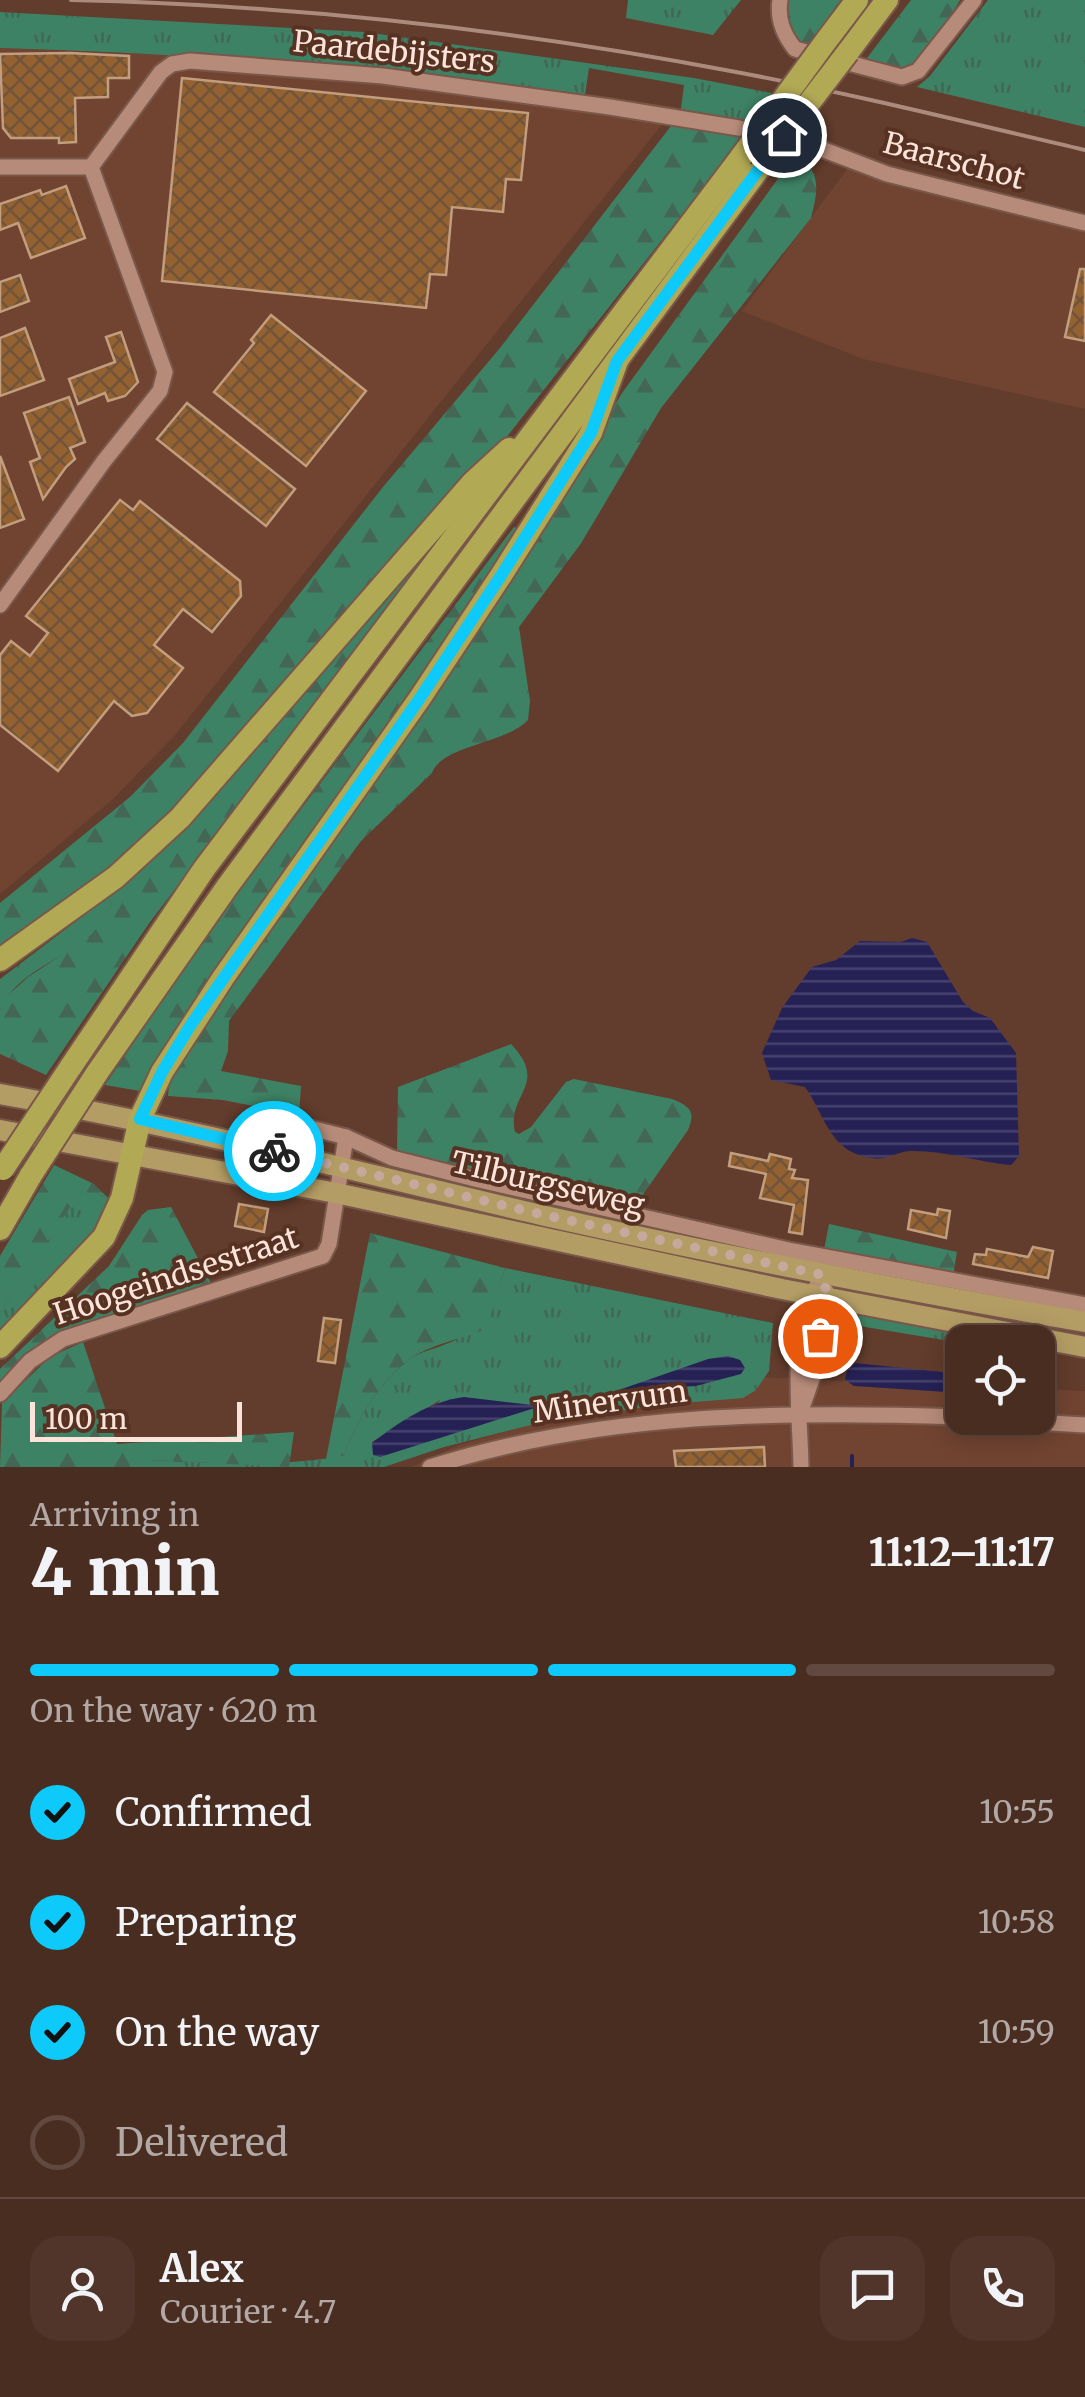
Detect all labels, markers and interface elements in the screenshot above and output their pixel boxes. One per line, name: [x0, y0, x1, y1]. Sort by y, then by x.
street label: Paardebijsters: [291, 22, 497, 81]
pin: [742, 93, 827, 178]
icon: home: [757, 108, 812, 163]
street label: Baarschot: [879, 123, 1029, 197]
courier: [224, 1101, 324, 1201]
icon: bike: [247, 1124, 302, 1179]
street label: Tilburgseweg: [448, 1142, 649, 1224]
street label: Hoogeindsestraat: [48, 1217, 303, 1333]
pin: [778, 1294, 863, 1379]
icon: bag: [793, 1309, 848, 1364]
map controls: [945, 1325, 1055, 1435]
button: locate: [945, 1325, 1055, 1435]
street label: Minervum: [530, 1371, 689, 1431]
scale bar: [30, 1397, 242, 1442]
text: 100 m: [45, 1401, 127, 1437]
text: Arriving in: [30, 1495, 199, 1535]
text: 11:12–11:17: [869, 1529, 1055, 1576]
text: 4 min: [30, 1531, 220, 1613]
text: On the way · 620 m: [30, 1691, 317, 1731]
icon: check: [30, 1785, 85, 1840]
text: Confirmed: [115, 1789, 312, 1836]
text: 10:55: [979, 1792, 1055, 1832]
icon: check: [30, 1895, 85, 1950]
text: Preparing: [115, 1899, 297, 1946]
text: 10:58: [978, 1902, 1055, 1942]
icon: check: [30, 2005, 85, 2060]
text: On the way: [115, 2009, 319, 2056]
text: 10:59: [978, 2012, 1055, 2052]
text: Delivered: [115, 2119, 288, 2166]
button: person: [30, 2236, 135, 2341]
button: chat: [820, 2236, 925, 2341]
button: phone: [950, 2236, 1055, 2341]
text: Alex: [160, 2245, 244, 2292]
text: Courier · 4.7: [160, 2292, 336, 2332]

